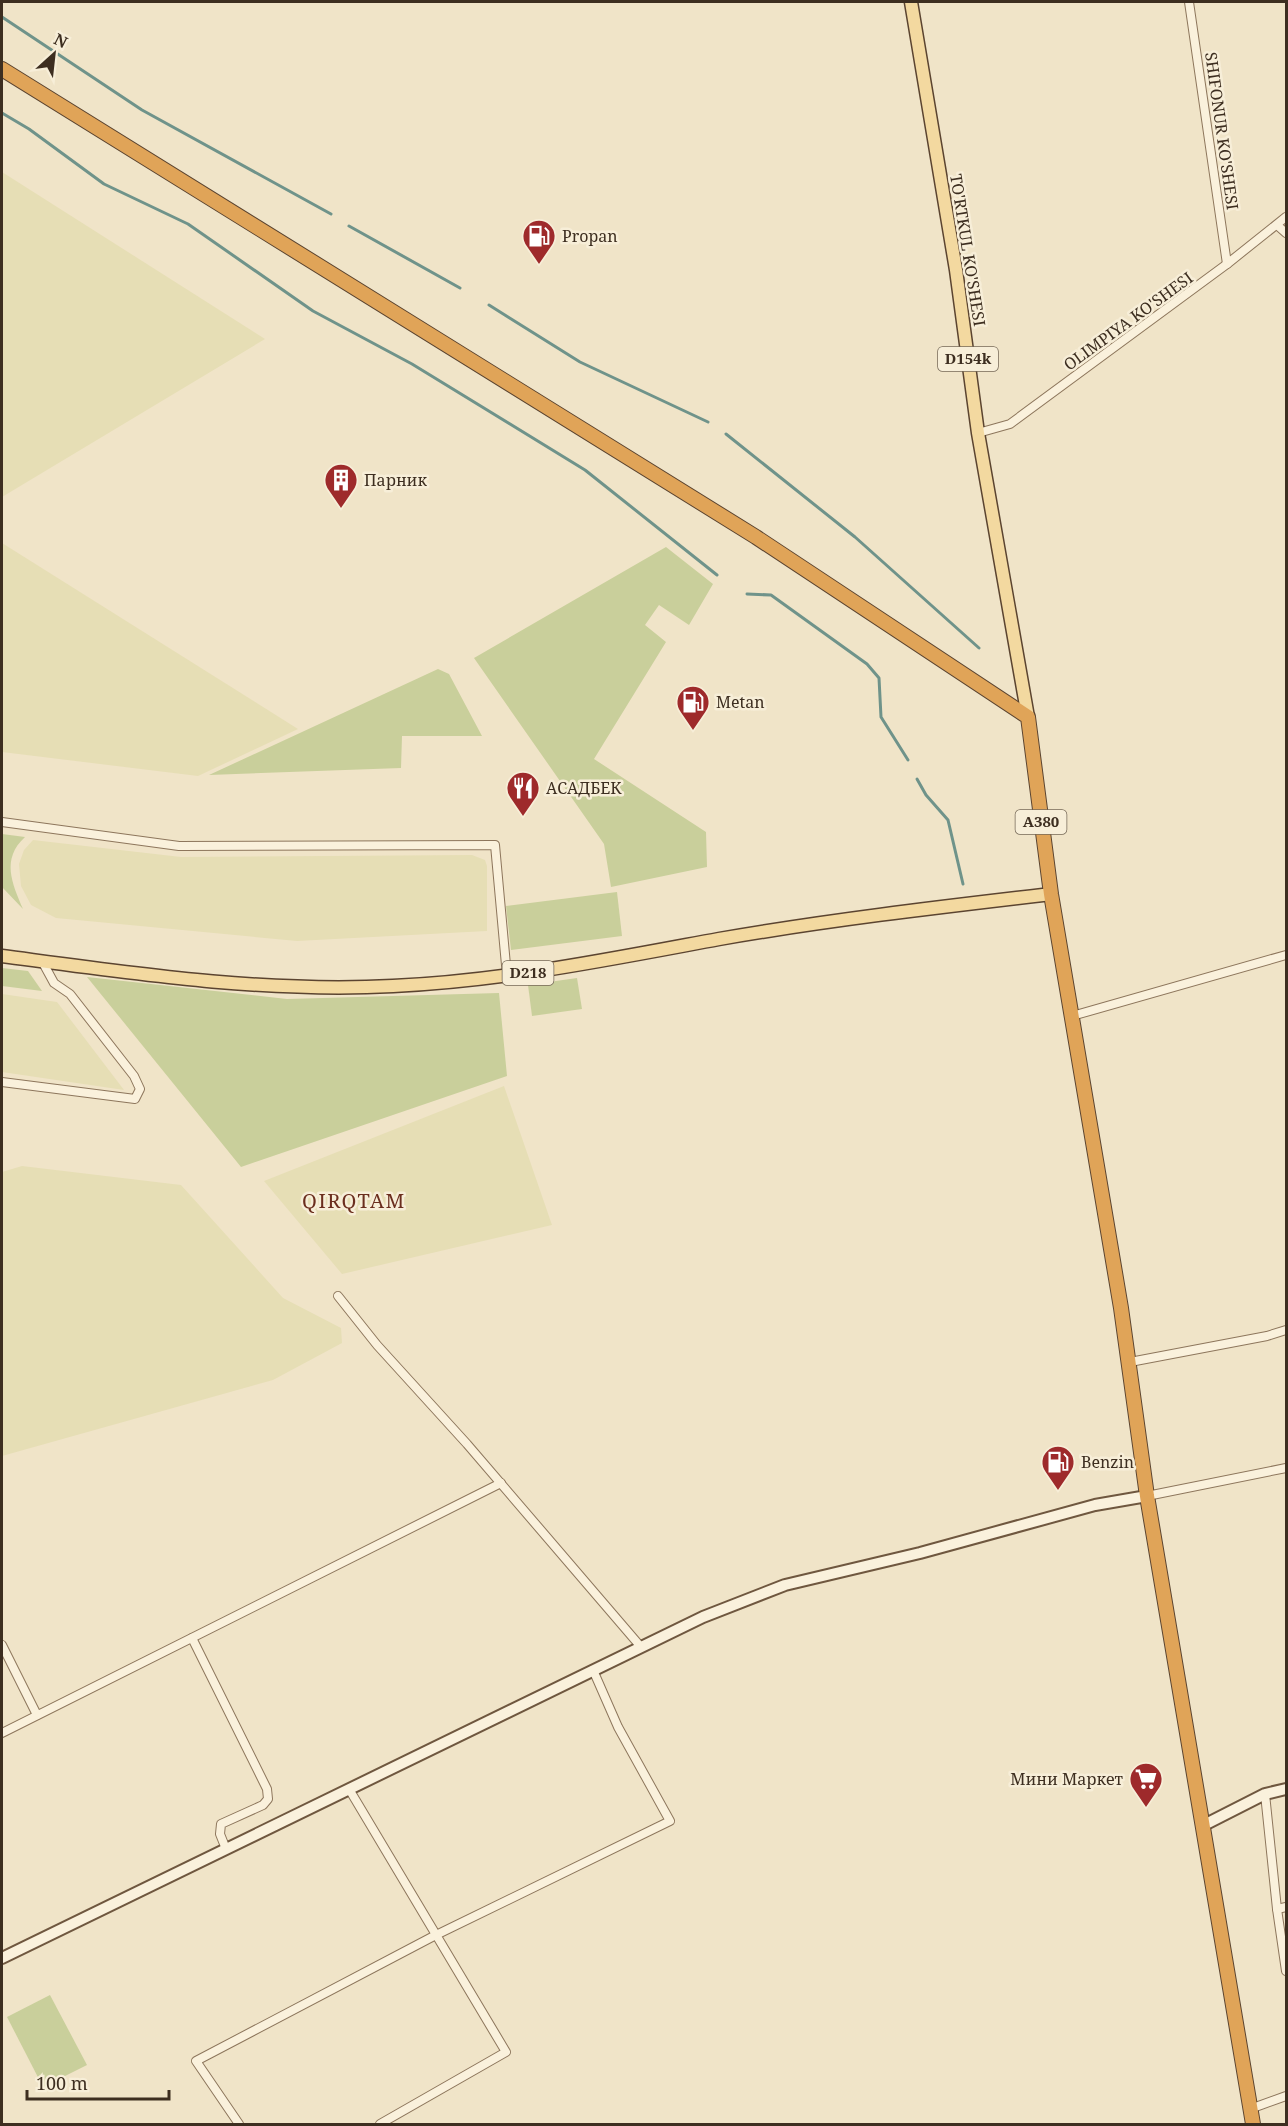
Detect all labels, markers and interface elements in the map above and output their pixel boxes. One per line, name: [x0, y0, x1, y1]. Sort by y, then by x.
north arrow: [24, 24, 84, 84]
text: N: [50, 28, 72, 53]
street label: SHIFONUR KO'SHESI: [1200, 51, 1244, 211]
street label: TO'RTKUL KO'SHESI: [945, 172, 991, 328]
fuel station icon: Propan: [521, 218, 557, 265]
place label: Propan: [562, 225, 618, 247]
street label: OLIMPIYA KO'SHESI: [1059, 267, 1197, 375]
road number: D154k: [938, 347, 998, 371]
building icon: Парник: [323, 462, 359, 509]
place label: Парник: [364, 469, 427, 491]
fuel station icon: Metan: [675, 684, 711, 731]
place label: Metan: [716, 691, 765, 713]
restaurant icon: АСАДБЕК: [505, 770, 541, 817]
place label: АСАДБЕК: [546, 777, 622, 799]
road number: A380: [1016, 810, 1066, 834]
road number: D218: [502, 961, 554, 985]
district label: QIRQTAM: [302, 1187, 406, 1214]
fuel station icon: Benzin: [1040, 1444, 1076, 1491]
place label: Benzin: [1081, 1451, 1134, 1473]
supermarket icon: Мини Маркет: [1128, 1761, 1164, 1808]
place label: Мини Маркет: [1010, 1768, 1124, 1790]
scale bar: [27, 2063, 170, 2101]
text: 100 m: [36, 2071, 88, 2095]

